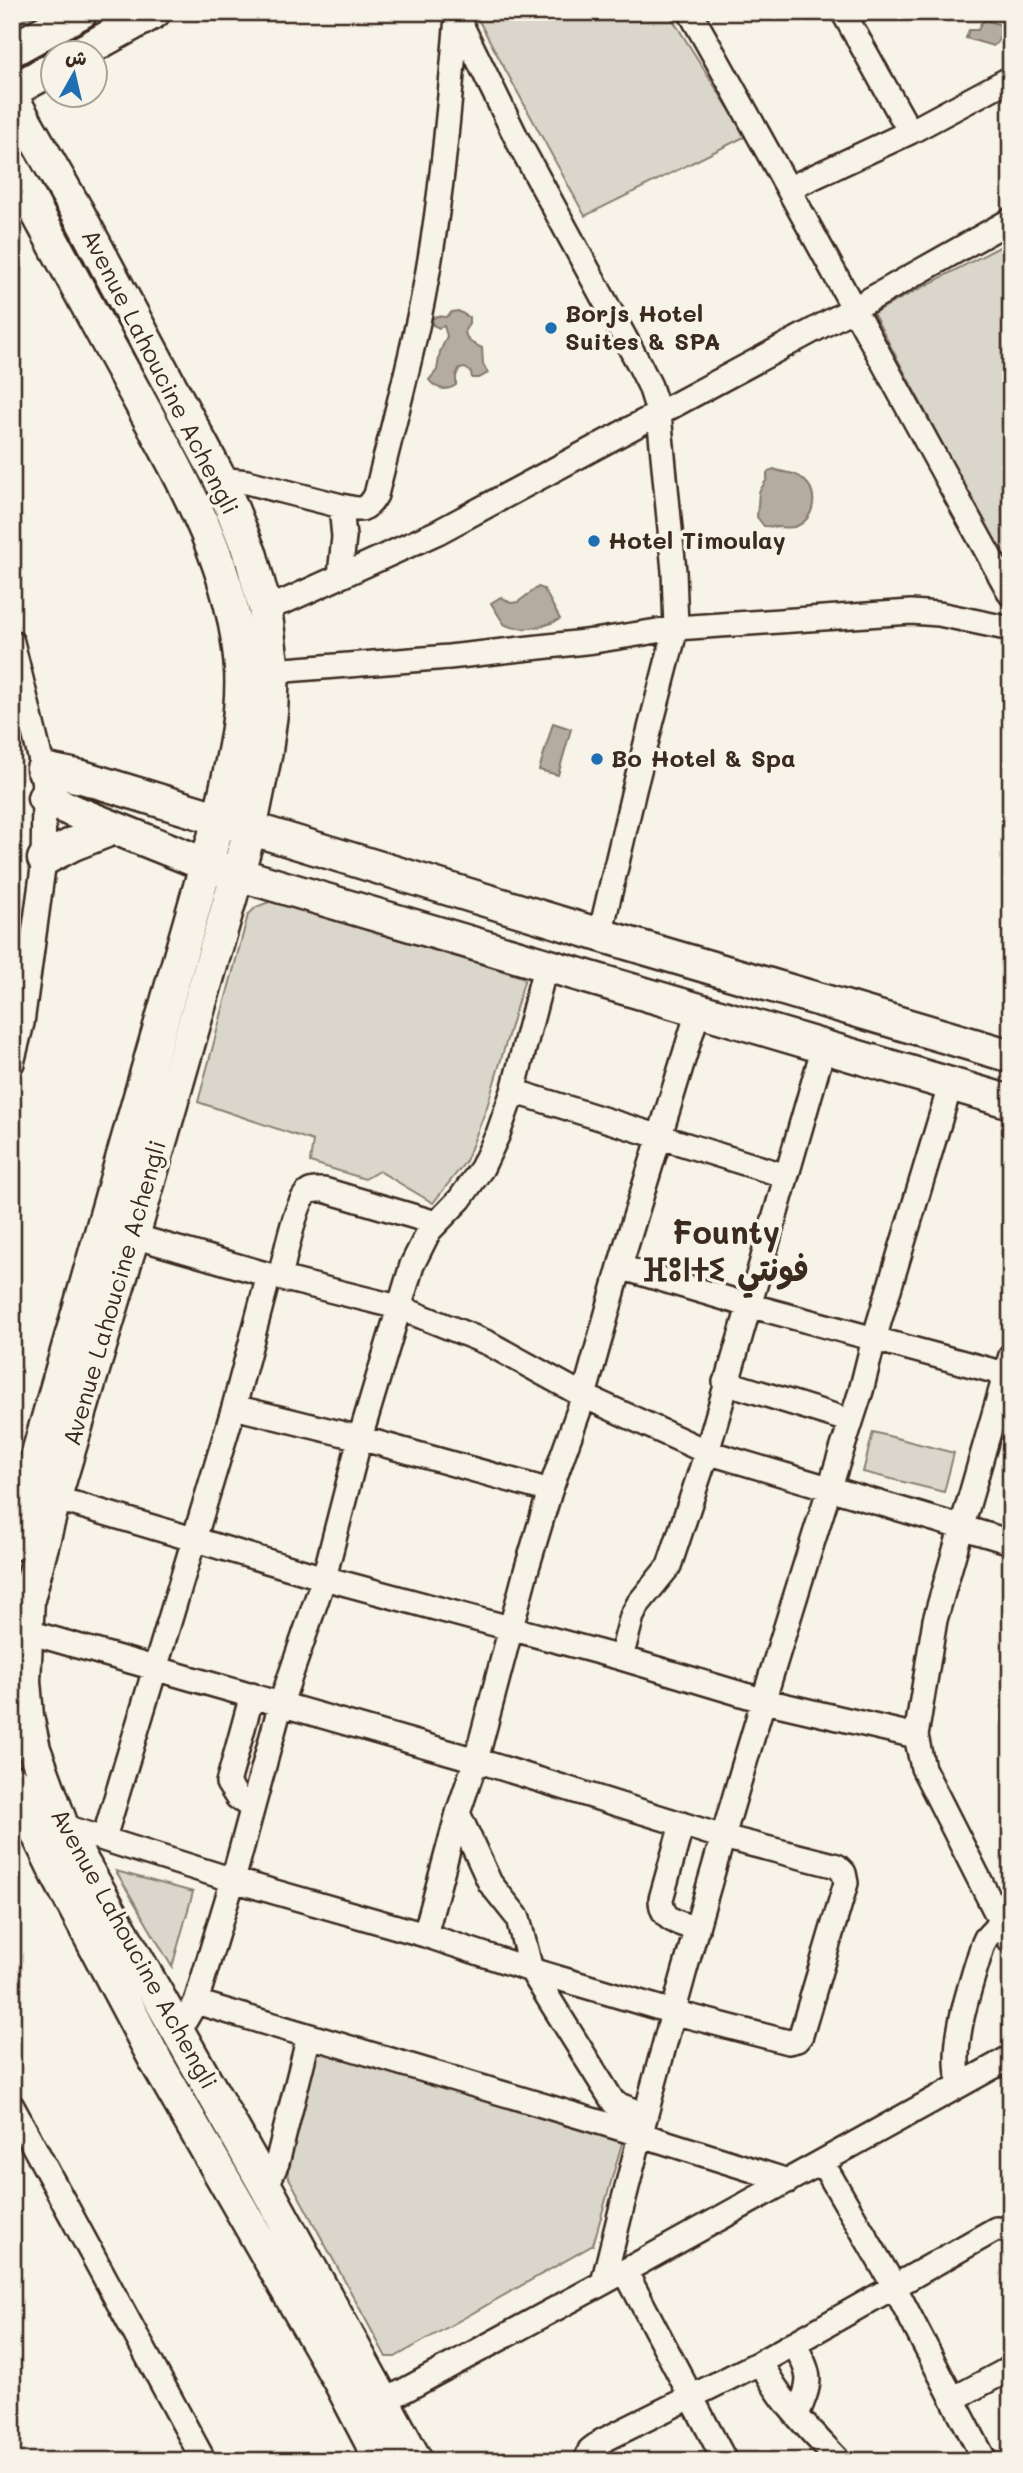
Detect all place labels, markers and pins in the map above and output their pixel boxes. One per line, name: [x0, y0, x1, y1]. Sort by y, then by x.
place label: Borjs Hotel Suites & SPA: [565, 297, 720, 356]
marker: Borjs Hotel Suites & SPA: [543, 320, 559, 336]
place label: Hotel Timoulay: [608, 524, 786, 555]
marker: Hotel Timoulay: [586, 533, 602, 549]
place label: Bo Hotel & Spa: [611, 742, 796, 773]
marker: Bo Hotel & Spa: [589, 751, 605, 767]

